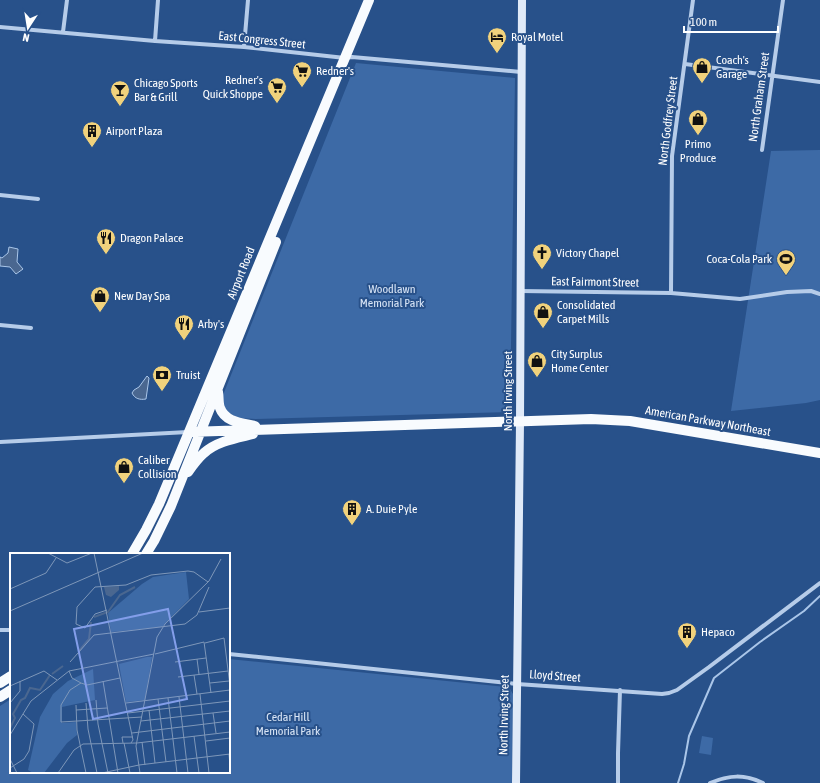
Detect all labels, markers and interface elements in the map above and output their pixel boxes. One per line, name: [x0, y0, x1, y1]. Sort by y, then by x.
north arrow: [8, 8, 48, 48]
scale bar: [684, 8, 778, 34]
text: 100 m: [690, 15, 717, 29]
hotel icon: Royal Motel: [486, 26, 508, 54]
street label: East Congress Street: [218, 28, 307, 52]
place label: Royal Motel: [511, 30, 564, 44]
text: N: [21, 31, 30, 44]
street label: North Graham Street: [746, 51, 772, 143]
place label: Coach's Garage: [716, 53, 749, 81]
shop icon: Coach's Garage: [691, 56, 713, 84]
supermarket icon: Redner's: [291, 60, 313, 88]
place label: Redner's: [316, 64, 354, 78]
place label: Redner's Quick Shoppe: [203, 73, 263, 101]
street label: North Godfrey Street: [656, 75, 680, 166]
place label: Chicago Sports Bar & Grill: [134, 76, 198, 104]
supermarket icon: Redner's Quick Shoppe: [266, 76, 288, 104]
bar icon: Chicago Sports Bar & Grill: [109, 79, 131, 107]
shop icon: Primo Produce: [687, 108, 709, 136]
building icon: Airport Plaza: [81, 120, 103, 148]
place label: Airport Plaza: [106, 124, 163, 138]
place label: Primo Produce: [680, 137, 716, 165]
restaurant icon: Dragon Palace: [95, 227, 117, 255]
place label: Dragon Palace: [120, 231, 184, 245]
church icon: Victory Chapel: [531, 242, 553, 270]
street label: Airport Road: [224, 245, 258, 301]
place label: Victory Chapel: [556, 246, 620, 260]
sports icon: Coca-Cola Park: [775, 248, 797, 276]
place label: Coca-Cola Park: [706, 252, 773, 266]
street label: East Fairmont Street: [551, 274, 640, 290]
park label: Woodlawn Memorial Park: [360, 282, 425, 310]
shop icon: New Day Spa: [89, 285, 111, 313]
place label: New Day Spa: [114, 289, 170, 303]
place label: Consolidated Carpet Mills: [557, 298, 615, 326]
shop icon: Consolidated Carpet Mills: [532, 301, 554, 329]
restaurant icon: Arby's: [173, 313, 195, 341]
place label: Arby's: [198, 317, 224, 331]
place label: City Surplus Home Center: [551, 347, 609, 375]
street label: North Irving Street: [501, 350, 515, 431]
shop icon: City Surplus Home Center: [526, 350, 548, 378]
bank icon: Truist: [151, 364, 173, 392]
place label: Truist: [176, 368, 201, 382]
street label: American Parkway Northeast: [644, 403, 772, 439]
place label: Caliber Collision: [138, 453, 177, 481]
shop icon: Caliber Collision: [113, 456, 135, 484]
building icon: A. Duie Pyle: [341, 498, 363, 526]
place label: A. Duie Pyle: [366, 502, 417, 516]
inset map: [10, 553, 230, 773]
building icon: Hepaco: [676, 621, 698, 649]
place label: Hepaco: [701, 625, 735, 639]
street label: Lloyd Street: [529, 667, 582, 685]
street label: North Irving Street: [496, 674, 512, 755]
park label: Cedar Hill Memorial Park: [256, 710, 321, 738]

